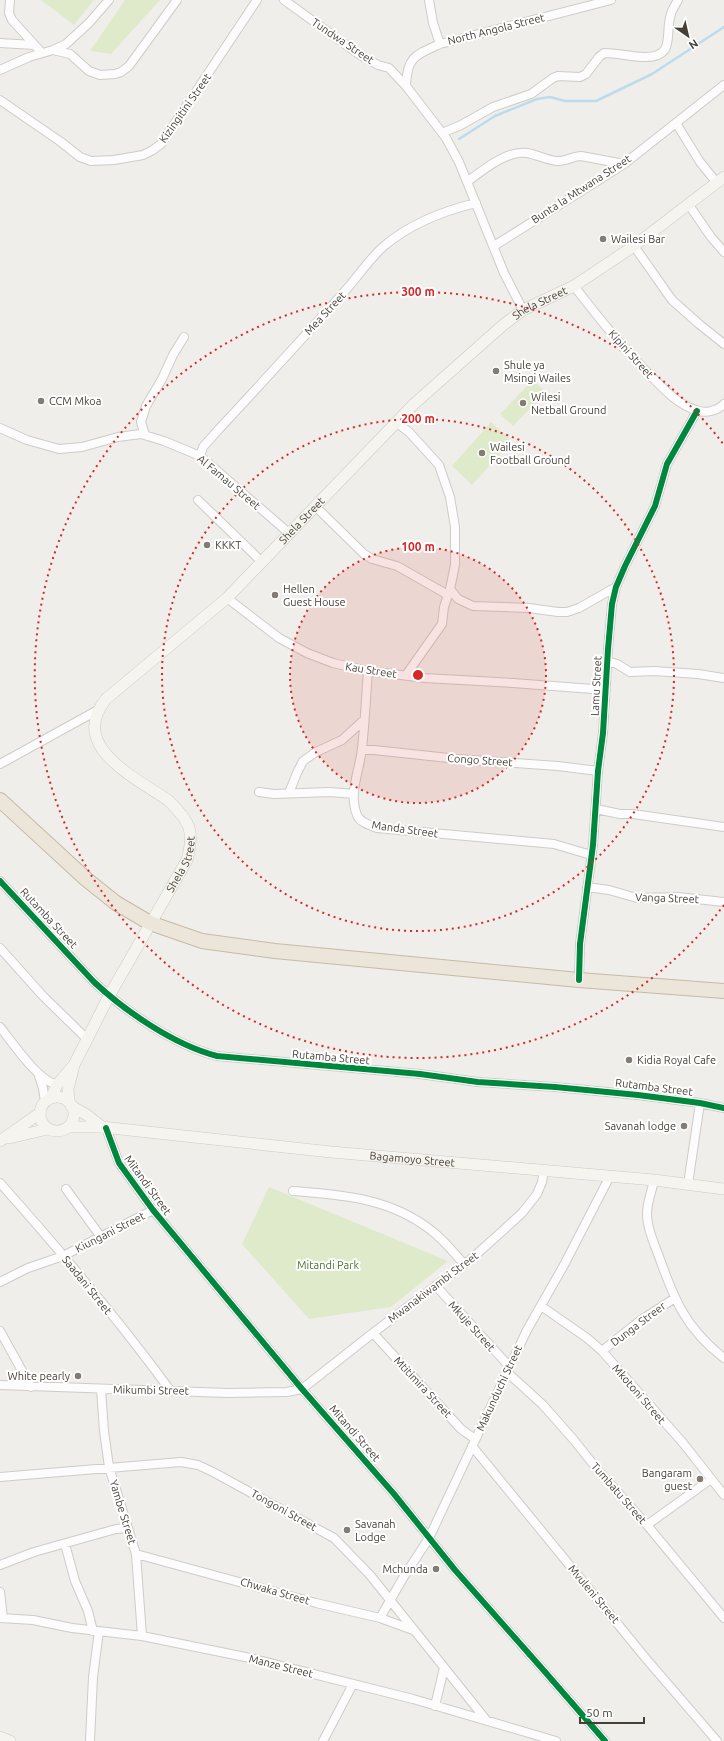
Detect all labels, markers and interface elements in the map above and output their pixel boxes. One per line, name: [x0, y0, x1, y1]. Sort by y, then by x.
street label: North Angola Street: [446, 11, 546, 47]
street label: Tundwa Street: [310, 16, 377, 67]
north arrow: [668, 16, 708, 56]
text: N: [687, 37, 700, 52]
street label: Kizingitini Street: [157, 71, 214, 145]
street label: Bunta la Mtwana Street: [529, 152, 634, 226]
place label: Wailesi Bar: [611, 233, 666, 245]
marker: Wailesi Bar: [598, 234, 608, 244]
street label: Shela Street: [510, 284, 570, 322]
text: 300 m: [401, 285, 435, 298]
street label: Mea Street: [302, 288, 348, 337]
street label: Kipini Street: [606, 327, 656, 381]
place label: Shule ya Msingi Wailes: [504, 359, 571, 384]
marker: Shule ya Msingi Wailes: [491, 366, 501, 376]
place label: Wilesi Netball Ground: [531, 391, 607, 416]
place label: CCM Mkoa: [49, 395, 101, 407]
marker: CCM Mkoa: [36, 396, 46, 406]
marker: Wilesi Netball Ground: [518, 398, 528, 408]
text: 200 m: [401, 412, 435, 425]
place label: Wailesi Football Ground: [490, 441, 570, 466]
marker: Wailesi Football Ground: [477, 448, 487, 458]
street label: Al Famau Street: [195, 452, 263, 512]
street label: Shela Street: [277, 494, 327, 546]
place label: KKKT: [215, 539, 241, 551]
marker: KKKT: [202, 540, 212, 550]
text: 100 m: [401, 540, 435, 553]
place label: Hellen Guest House: [283, 583, 346, 608]
marker: Hellen Guest House: [270, 590, 280, 600]
street label: Lamu Street: [588, 655, 604, 716]
street label: Kau Street: [344, 660, 398, 680]
centre of rings: [411, 668, 425, 682]
street label: Congo Street: [447, 752, 514, 768]
street label: Manda Street: [371, 818, 440, 840]
street label: Shela Street: [164, 835, 197, 894]
street label: Rutamba Street: [18, 885, 80, 951]
street label: Vanga Street: [635, 891, 700, 905]
street label: Rutamba Street: [292, 1048, 371, 1066]
place label: Kidia Royal Cafe: [637, 1054, 716, 1066]
marker: Kidia Royal Cafe: [624, 1055, 634, 1065]
street label: Rutamba Street: [615, 1076, 694, 1098]
place label: Savanah lodge: [605, 1120, 676, 1132]
marker: Savanah lodge: [679, 1121, 689, 1131]
street label: Bagamoyo Street: [369, 1149, 456, 1169]
street label: Mitandi Street: [122, 1153, 174, 1218]
street label: Kiungani Street: [73, 1209, 147, 1255]
street label: Mwanakiwambi Street: [386, 1249, 481, 1325]
street label: Saadani Street: [60, 1253, 115, 1317]
park label: Mitandi Park: [297, 1259, 359, 1271]
street label: Mkuje Street: [446, 1298, 498, 1354]
street label: Dunga Streer: [608, 1299, 668, 1348]
street label: Makunduchi Street: [474, 1343, 524, 1433]
street label: Mtitimira Street: [392, 1354, 455, 1420]
street label: Mkotoni Street: [610, 1362, 668, 1426]
place label: White pearly: [7, 1370, 71, 1382]
marker: White pearly: [73, 1371, 83, 1381]
street label: Mikumbi Street: [113, 1383, 190, 1397]
street label: Mitandi Street: [327, 1402, 383, 1464]
street label: Tumbatu Street: [589, 1460, 649, 1527]
place label: Bangaram guest: [642, 1467, 693, 1492]
marker: Bangaram guest: [695, 1474, 705, 1484]
street label: Yambe Street: [107, 1478, 139, 1546]
street label: Tongoni Street: [249, 1487, 320, 1533]
place label: Savanah Lodge: [355, 1518, 396, 1543]
marker: Savanah Lodge: [342, 1525, 352, 1535]
street label: Mvuleni Street: [566, 1562, 622, 1626]
place label: Mchunda: [382, 1563, 428, 1575]
marker: Mchunda: [431, 1564, 441, 1574]
street label: Chwaka Street: [239, 1575, 312, 1607]
street label: Manze Street: [248, 1652, 315, 1680]
scale bar: [580, 1699, 644, 1725]
text: 50 m: [586, 1706, 613, 1719]

